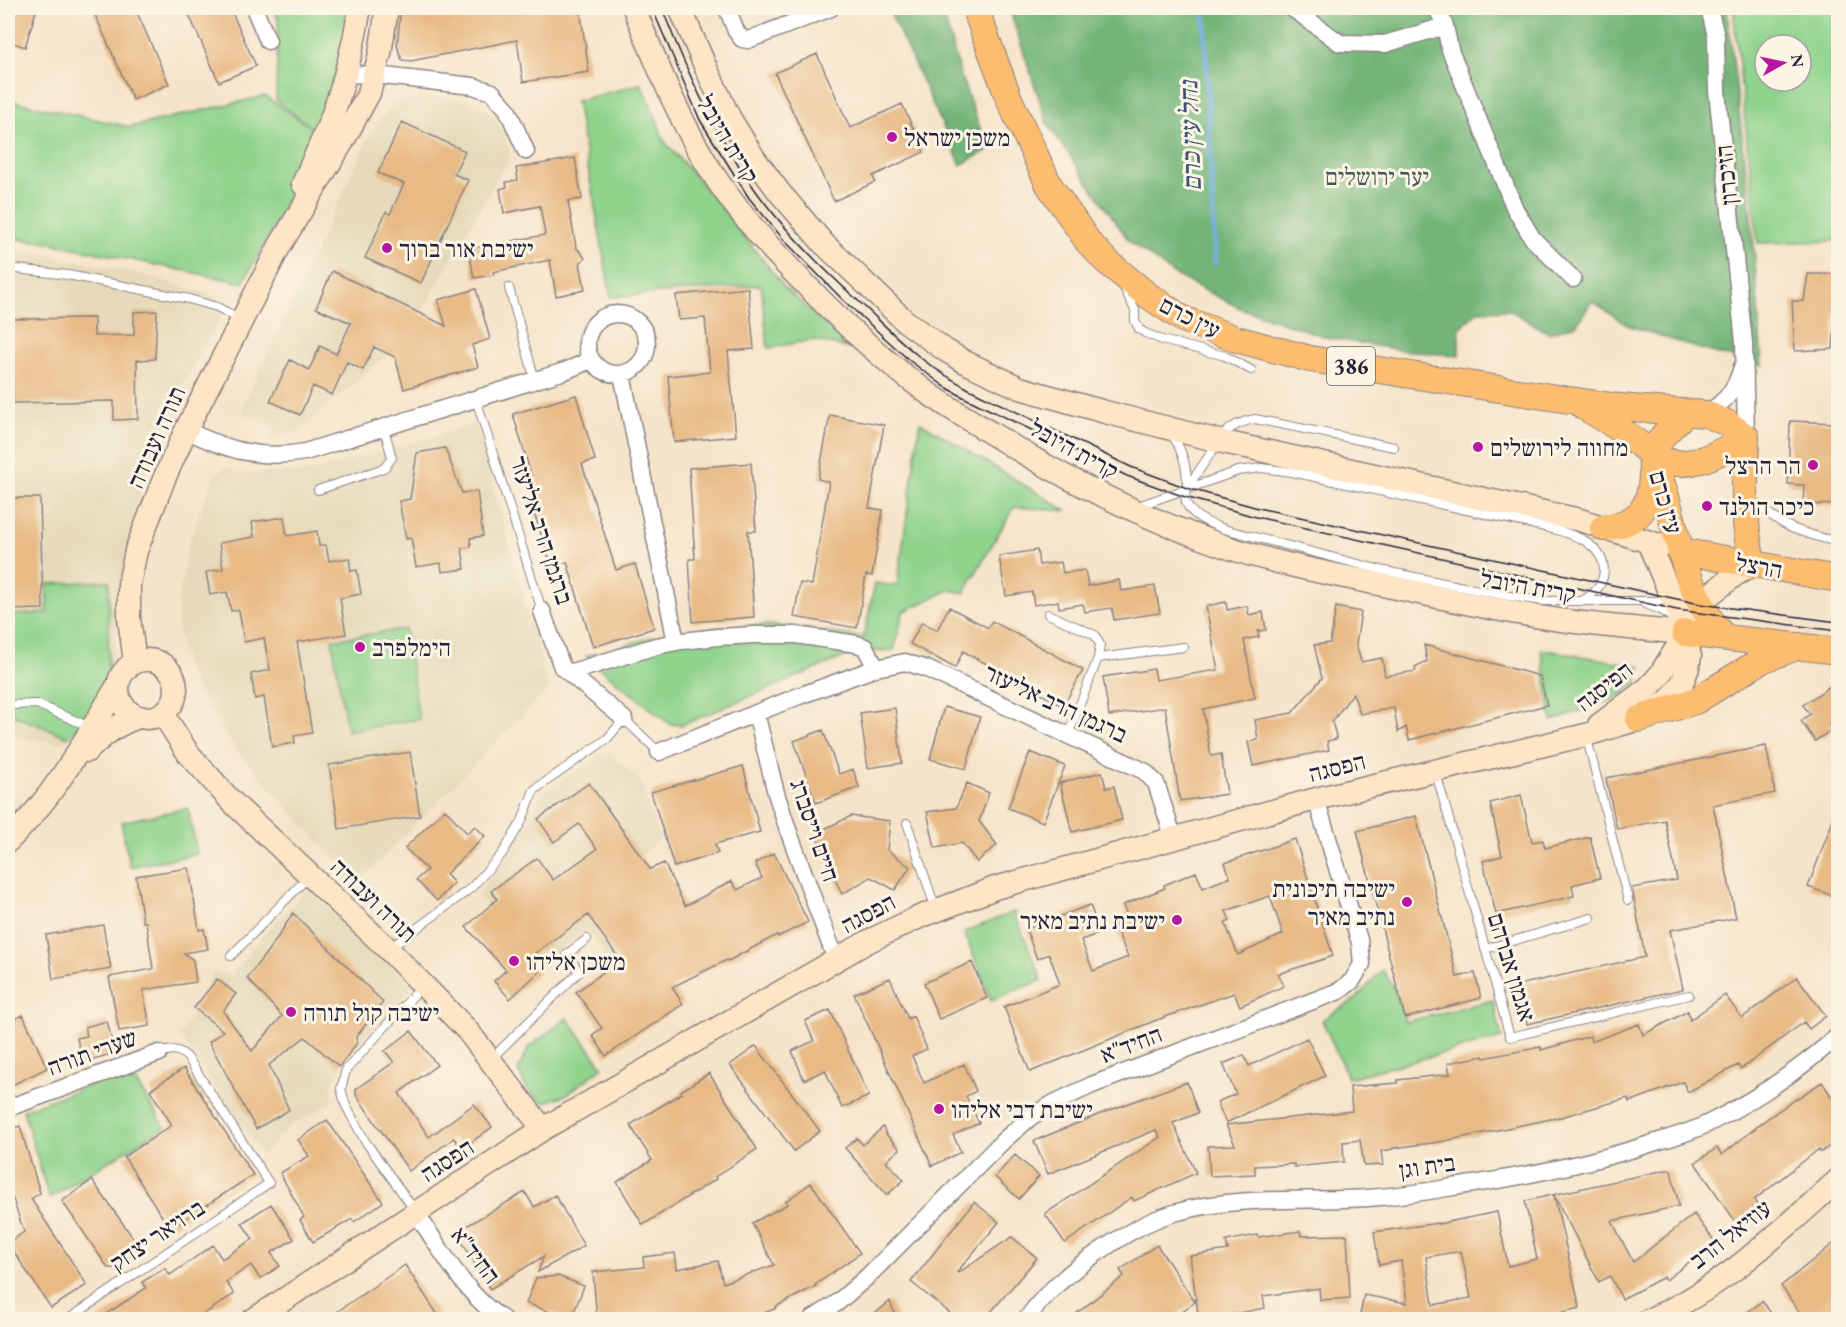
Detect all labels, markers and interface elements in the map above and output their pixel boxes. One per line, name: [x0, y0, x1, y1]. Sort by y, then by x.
north arrow: [1753, 33, 1813, 93]
text: N: [1786, 53, 1809, 69]
water label: נחל עין כרם: [1171, 78, 1209, 192]
street label: קרית היובל: [690, 89, 766, 189]
place label: משכן ישראל: [904, 122, 1010, 153]
marker: משכן ישראל: [885, 130, 899, 144]
street label: הזיכרון: [1707, 143, 1745, 207]
park label: יער ירושלים: [1325, 161, 1429, 192]
place label: ישיבת אור ברוך: [399, 233, 534, 264]
marker: ישיבת אור ברוך: [380, 241, 394, 255]
street label: עין כרם: [1154, 289, 1226, 345]
road number: 386: [1327, 347, 1375, 385]
street label: תורה ועבודה: [120, 381, 192, 493]
street label: קרית היובל: [1024, 412, 1124, 486]
place label: מחווה לירושלים: [1490, 432, 1628, 463]
marker: מחווה לירושלים: [1471, 440, 1485, 454]
place label: הר הרצל: [1725, 450, 1801, 481]
street label: ברגמן הרב אליעזר: [503, 452, 581, 608]
marker: הר הרצל: [1806, 458, 1820, 472]
street label: עין כרם: [1642, 467, 1690, 537]
place label: כיכר הולנד: [1719, 491, 1814, 522]
marker: כיכר הולנד: [1700, 499, 1714, 513]
street label: הרצל: [1733, 547, 1785, 585]
street label: קרית היובל: [1477, 562, 1579, 610]
place label: הימלפרב: [372, 632, 451, 663]
marker: הימלפרב: [353, 640, 367, 654]
street label: הפיסגה: [1569, 654, 1639, 718]
street label: ברגמן הרב אליעזר: [980, 656, 1132, 750]
street label: הפסגה: [1305, 745, 1369, 789]
street label: חיים וייסברג: [783, 775, 847, 885]
street label: תורה ועבודה: [324, 851, 424, 949]
place label: ישיבה תיכונית נתיב מאיר: [1272, 873, 1395, 932]
street label: הפסגה: [835, 886, 901, 940]
marker: ישיבה תיכונית נתיב מאיר: [1400, 895, 1414, 909]
place label: ישיבת נתיב מאיר: [1020, 905, 1165, 936]
street label: אגמון אברהם: [1481, 909, 1543, 1025]
marker: ישיבת נתיב מאיר: [1170, 913, 1184, 927]
place label: משכן אליהו: [526, 946, 626, 977]
marker: משכן אליהו: [507, 954, 521, 968]
place label: ישיבה קול תורה: [303, 997, 439, 1028]
marker: ישיבה קול תורה: [284, 1005, 298, 1019]
street label: החיד"א: [1096, 1018, 1166, 1070]
street label: שערי תורה: [43, 1021, 141, 1083]
place label: ישיבת דבי אליהו: [951, 1094, 1093, 1125]
marker: ישיבת דבי אליהו: [932, 1102, 946, 1116]
street label: הפסגה: [414, 1131, 480, 1189]
street label: בית וגן: [1397, 1147, 1457, 1185]
street label: ברויאר יצחק: [103, 1192, 211, 1278]
street label: עוזיאל הרב: [1683, 1192, 1777, 1276]
street label: החיד"א: [444, 1220, 508, 1290]

